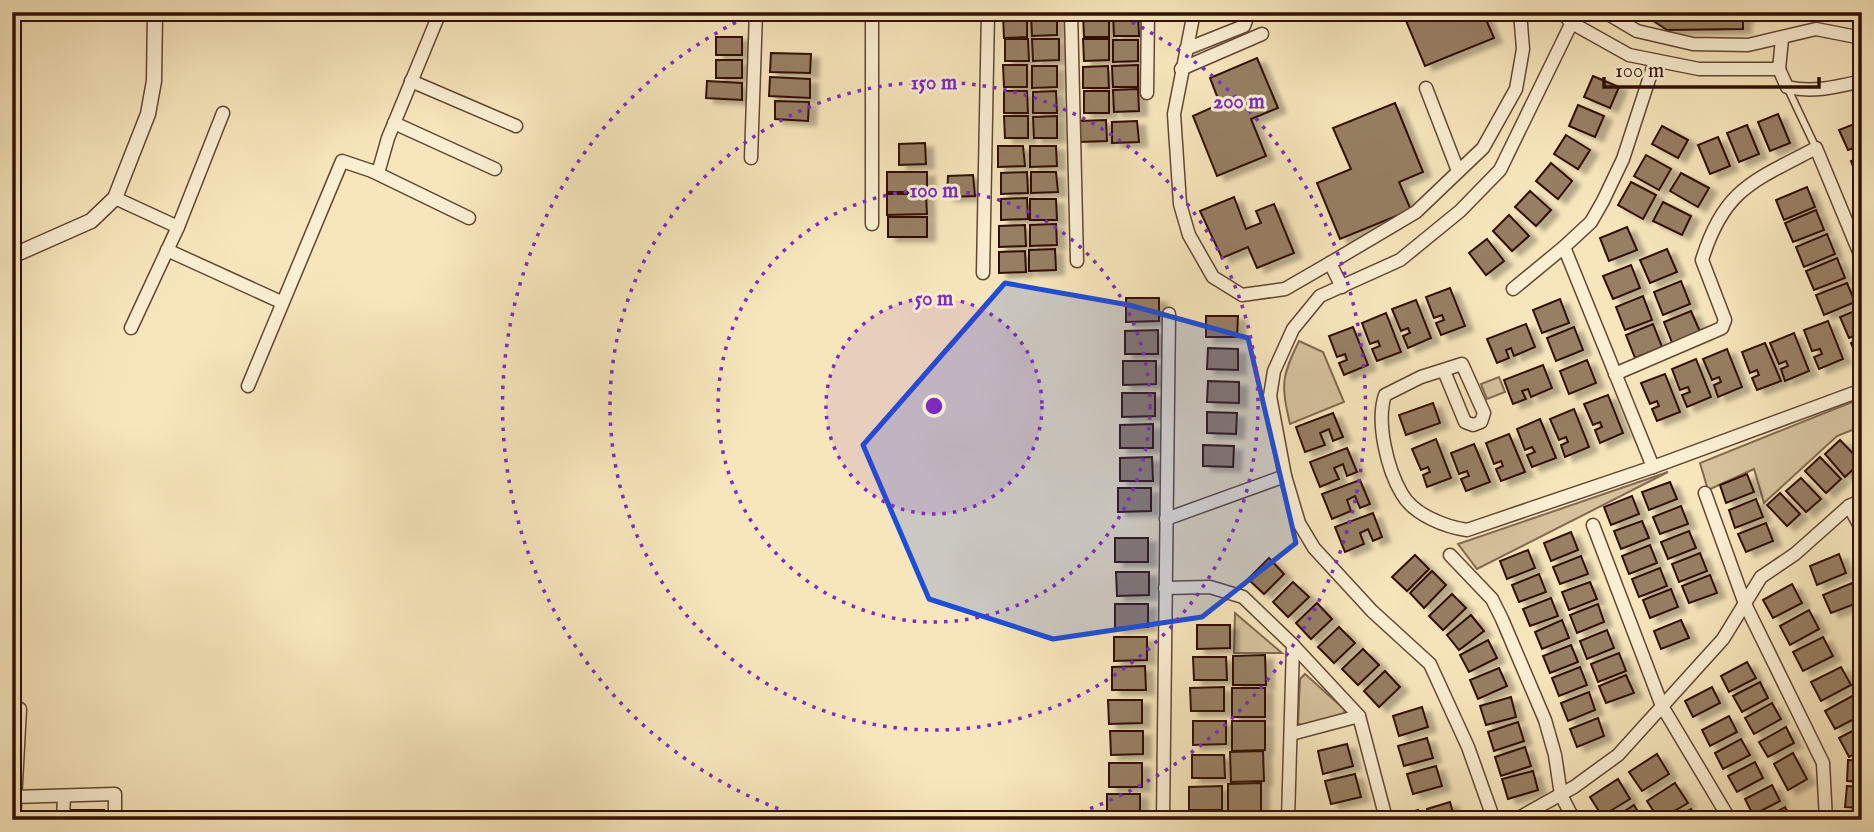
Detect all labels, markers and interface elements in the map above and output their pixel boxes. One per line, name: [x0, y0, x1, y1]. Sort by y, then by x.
scale bar: [1604, 46, 1820, 90]
text: 100 m: [1615, 58, 1664, 85]
text: 150 m: [911, 70, 958, 97]
text: 200 m: [1213, 89, 1265, 116]
text: 100 m: [909, 178, 959, 205]
text: 50 m: [915, 286, 954, 313]
centre of rings: [922, 394, 946, 418]

